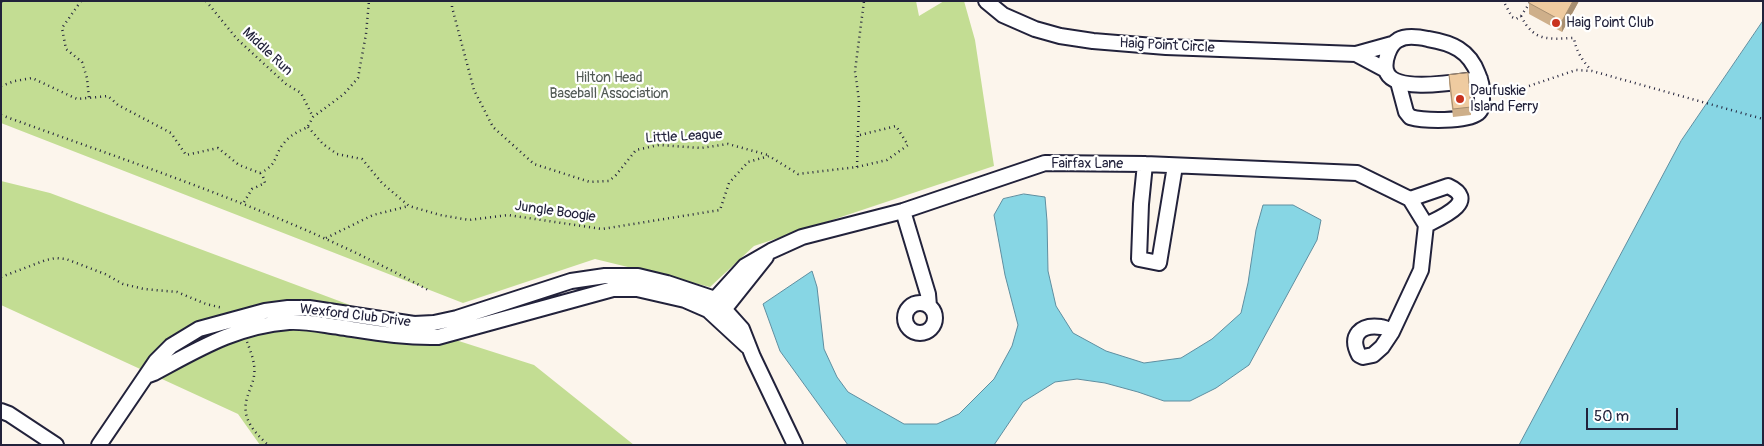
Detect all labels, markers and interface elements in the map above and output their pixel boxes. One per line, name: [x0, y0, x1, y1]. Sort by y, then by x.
place label: Haig Point Club: [1566, 15, 1654, 31]
marker: Haig Point Club: [1550, 17, 1562, 29]
street label: Middle Run: [238, 24, 296, 80]
street label: Haig Point Circle: [1119, 35, 1215, 57]
park label: Hilton Head Baseball Association: [550, 70, 668, 102]
place label: Daufuskie Island Ferry: [1470, 83, 1538, 115]
marker: Daufuskie Island Ferry: [1454, 93, 1466, 105]
street label: Little League: [645, 127, 723, 147]
street label: Fairfax Lane: [1051, 156, 1123, 172]
street label: Jungle Boogie: [514, 198, 596, 226]
street label: Wexford Club Drive: [299, 301, 411, 331]
scale bar: [1589, 398, 1682, 430]
text: 50 m: [1594, 407, 1629, 426]

